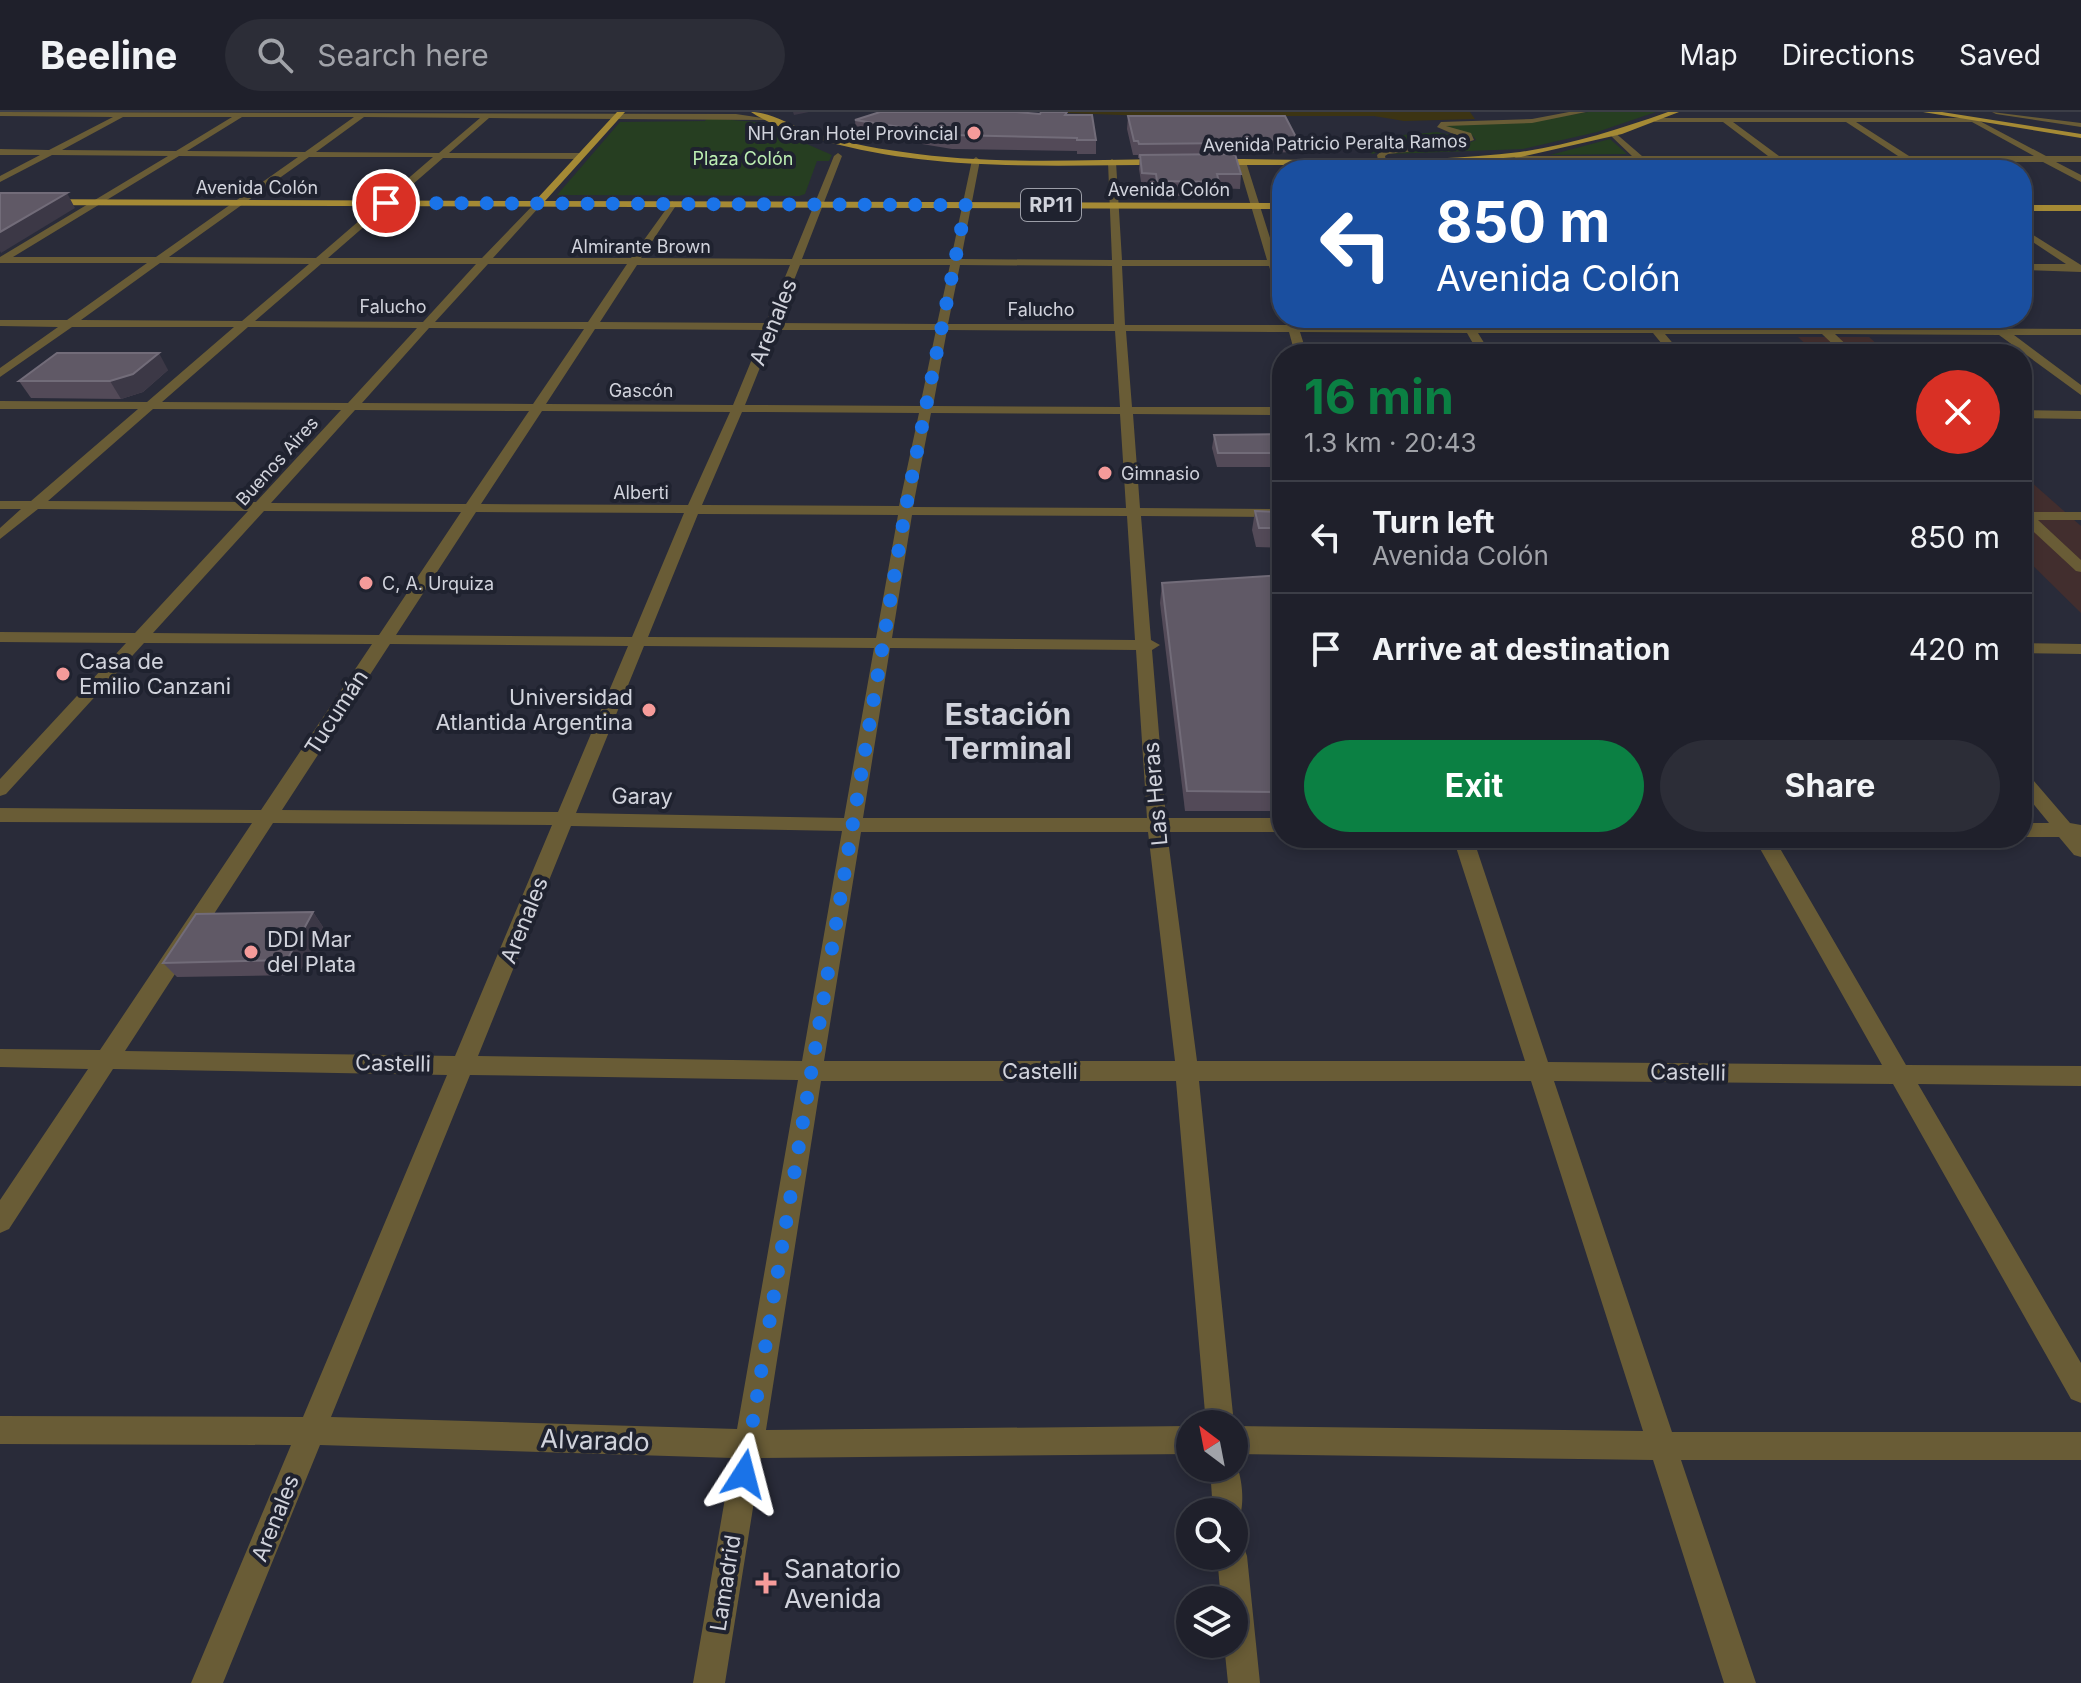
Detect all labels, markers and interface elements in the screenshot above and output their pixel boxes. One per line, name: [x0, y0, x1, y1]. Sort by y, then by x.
search box: [225, 19, 785, 91]
text: Beeline: [40, 32, 177, 78]
icon: search: [253, 33, 297, 77]
text: Search here: [317, 37, 489, 73]
text: Map: [1679, 38, 1738, 72]
text: Directions: [1782, 38, 1915, 72]
text: Saved: [1959, 38, 2041, 72]
place label: NH Gran Hotel Provincial: [748, 123, 958, 144]
marker: NH Gran Hotel Provincial: [965, 124, 983, 142]
street label: Avenida Patricio Peralta Ramos: [1203, 130, 1467, 156]
park label: Plaza Colón: [693, 148, 793, 169]
pin: [352, 169, 420, 237]
street label: Avenida Colón: [196, 177, 318, 198]
street label: Avenida Colón: [1108, 179, 1230, 200]
icon: arrive: [364, 181, 408, 225]
text: 850 m: [1436, 188, 1610, 256]
road number: RP11: [1021, 189, 1081, 221]
icon: left: [1304, 192, 1408, 296]
street label: Almirante Brown: [571, 236, 711, 257]
text: Avenida Colón: [1436, 256, 1681, 300]
street label: Arenales: [744, 275, 802, 369]
street label: Falucho: [359, 296, 427, 317]
street label: Falucho: [1007, 299, 1075, 320]
text: 16 min: [1304, 367, 1454, 426]
button: close: [1916, 370, 2000, 454]
street label: Gascón: [609, 380, 673, 401]
street label: Buenos Aires: [232, 412, 322, 510]
text: 1.3 km · 20:43: [1304, 427, 1477, 458]
place label: Gimnasio: [1121, 463, 1200, 484]
marker: Gimnasio: [1096, 464, 1114, 482]
street label: Alberti: [613, 482, 669, 503]
text: Turn left: [1372, 504, 1494, 540]
icon: left: [1304, 515, 1348, 559]
text: 850 m: [1910, 519, 2000, 555]
text: Avenida Colón: [1372, 540, 1549, 571]
place label: C, A. Urquiza: [382, 573, 494, 594]
marker: C, A. Urquiza: [357, 574, 375, 592]
icon: arrive: [1304, 627, 1348, 671]
text: Arrive at destination: [1372, 631, 1670, 667]
text: 420 m: [1909, 631, 2000, 667]
place label: Casa de Emilio Canzani: [79, 648, 231, 699]
marker: Casa de Emilio Canzani: [54, 665, 72, 683]
street label: Tucumán: [299, 665, 373, 759]
place label: Universidad Atlantida Argentina: [436, 684, 633, 735]
district label: Estación Terminal: [944, 696, 1072, 766]
marker: Universidad Atlantida Argentina: [640, 701, 658, 719]
button: Exit: [1304, 740, 1644, 832]
button: Share: [1660, 740, 2000, 832]
street label: Las Heras: [1138, 741, 1172, 847]
street label: Garay: [611, 782, 673, 810]
street label: Arenales: [495, 873, 553, 967]
place label: DDI Mar del Plata: [267, 926, 356, 977]
marker: DDI Mar del Plata: [242, 943, 260, 961]
street label: Castelli: [355, 1049, 431, 1077]
street label: Castelli: [1002, 1058, 1078, 1084]
street label: Castelli: [1650, 1058, 1726, 1086]
north arrow: [1176, 1410, 1248, 1482]
map controls: [1176, 1410, 1248, 1658]
street label: Alvarado: [540, 1423, 650, 1457]
position arrow: [702, 1432, 786, 1516]
street label: Arenales: [246, 1471, 304, 1565]
button: search: [1176, 1498, 1248, 1570]
street label: Lamadrid: [705, 1533, 745, 1633]
place label: Sanatorio Avenida: [784, 1553, 901, 1614]
marker: Sanatorio Avenida: [755, 1572, 777, 1594]
button: layers: [1176, 1586, 1248, 1658]

